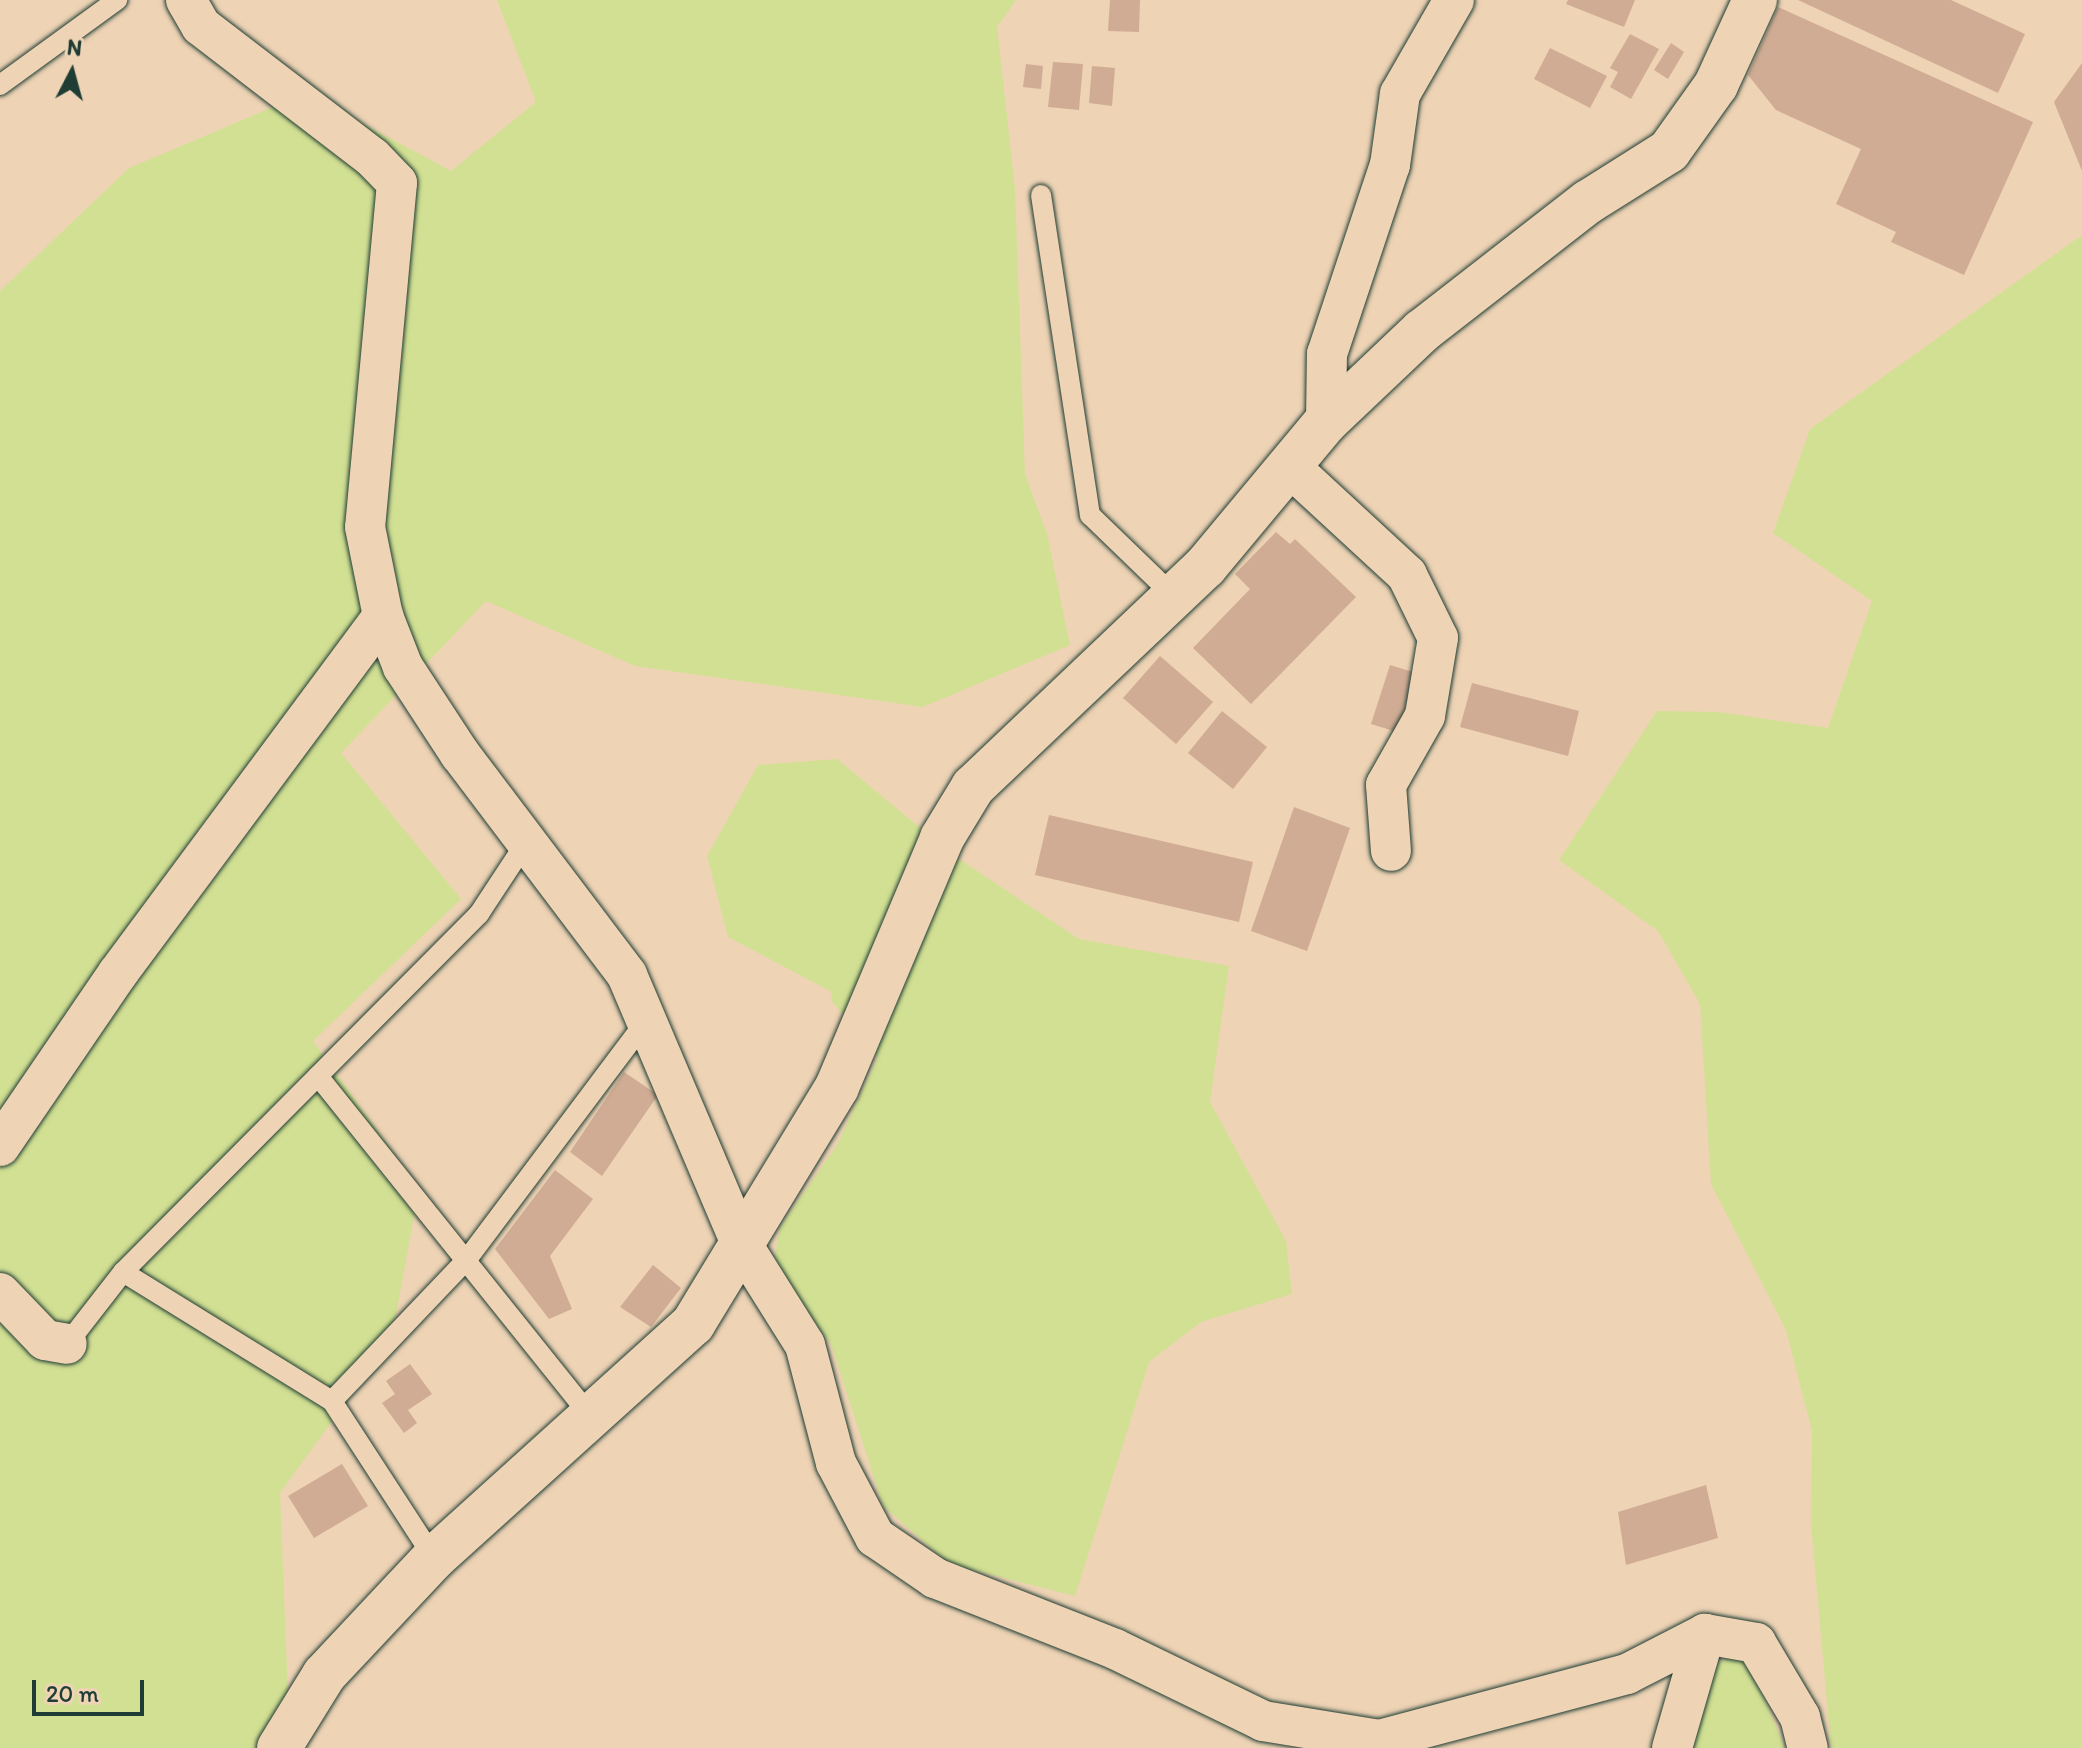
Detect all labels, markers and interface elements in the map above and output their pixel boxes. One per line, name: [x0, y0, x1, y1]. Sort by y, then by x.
north arrow: [32, 32, 112, 112]
text: N: [66, 33, 83, 62]
scale bar: [36, 1664, 148, 1714]
text: 20 m: [46, 1679, 99, 1708]

